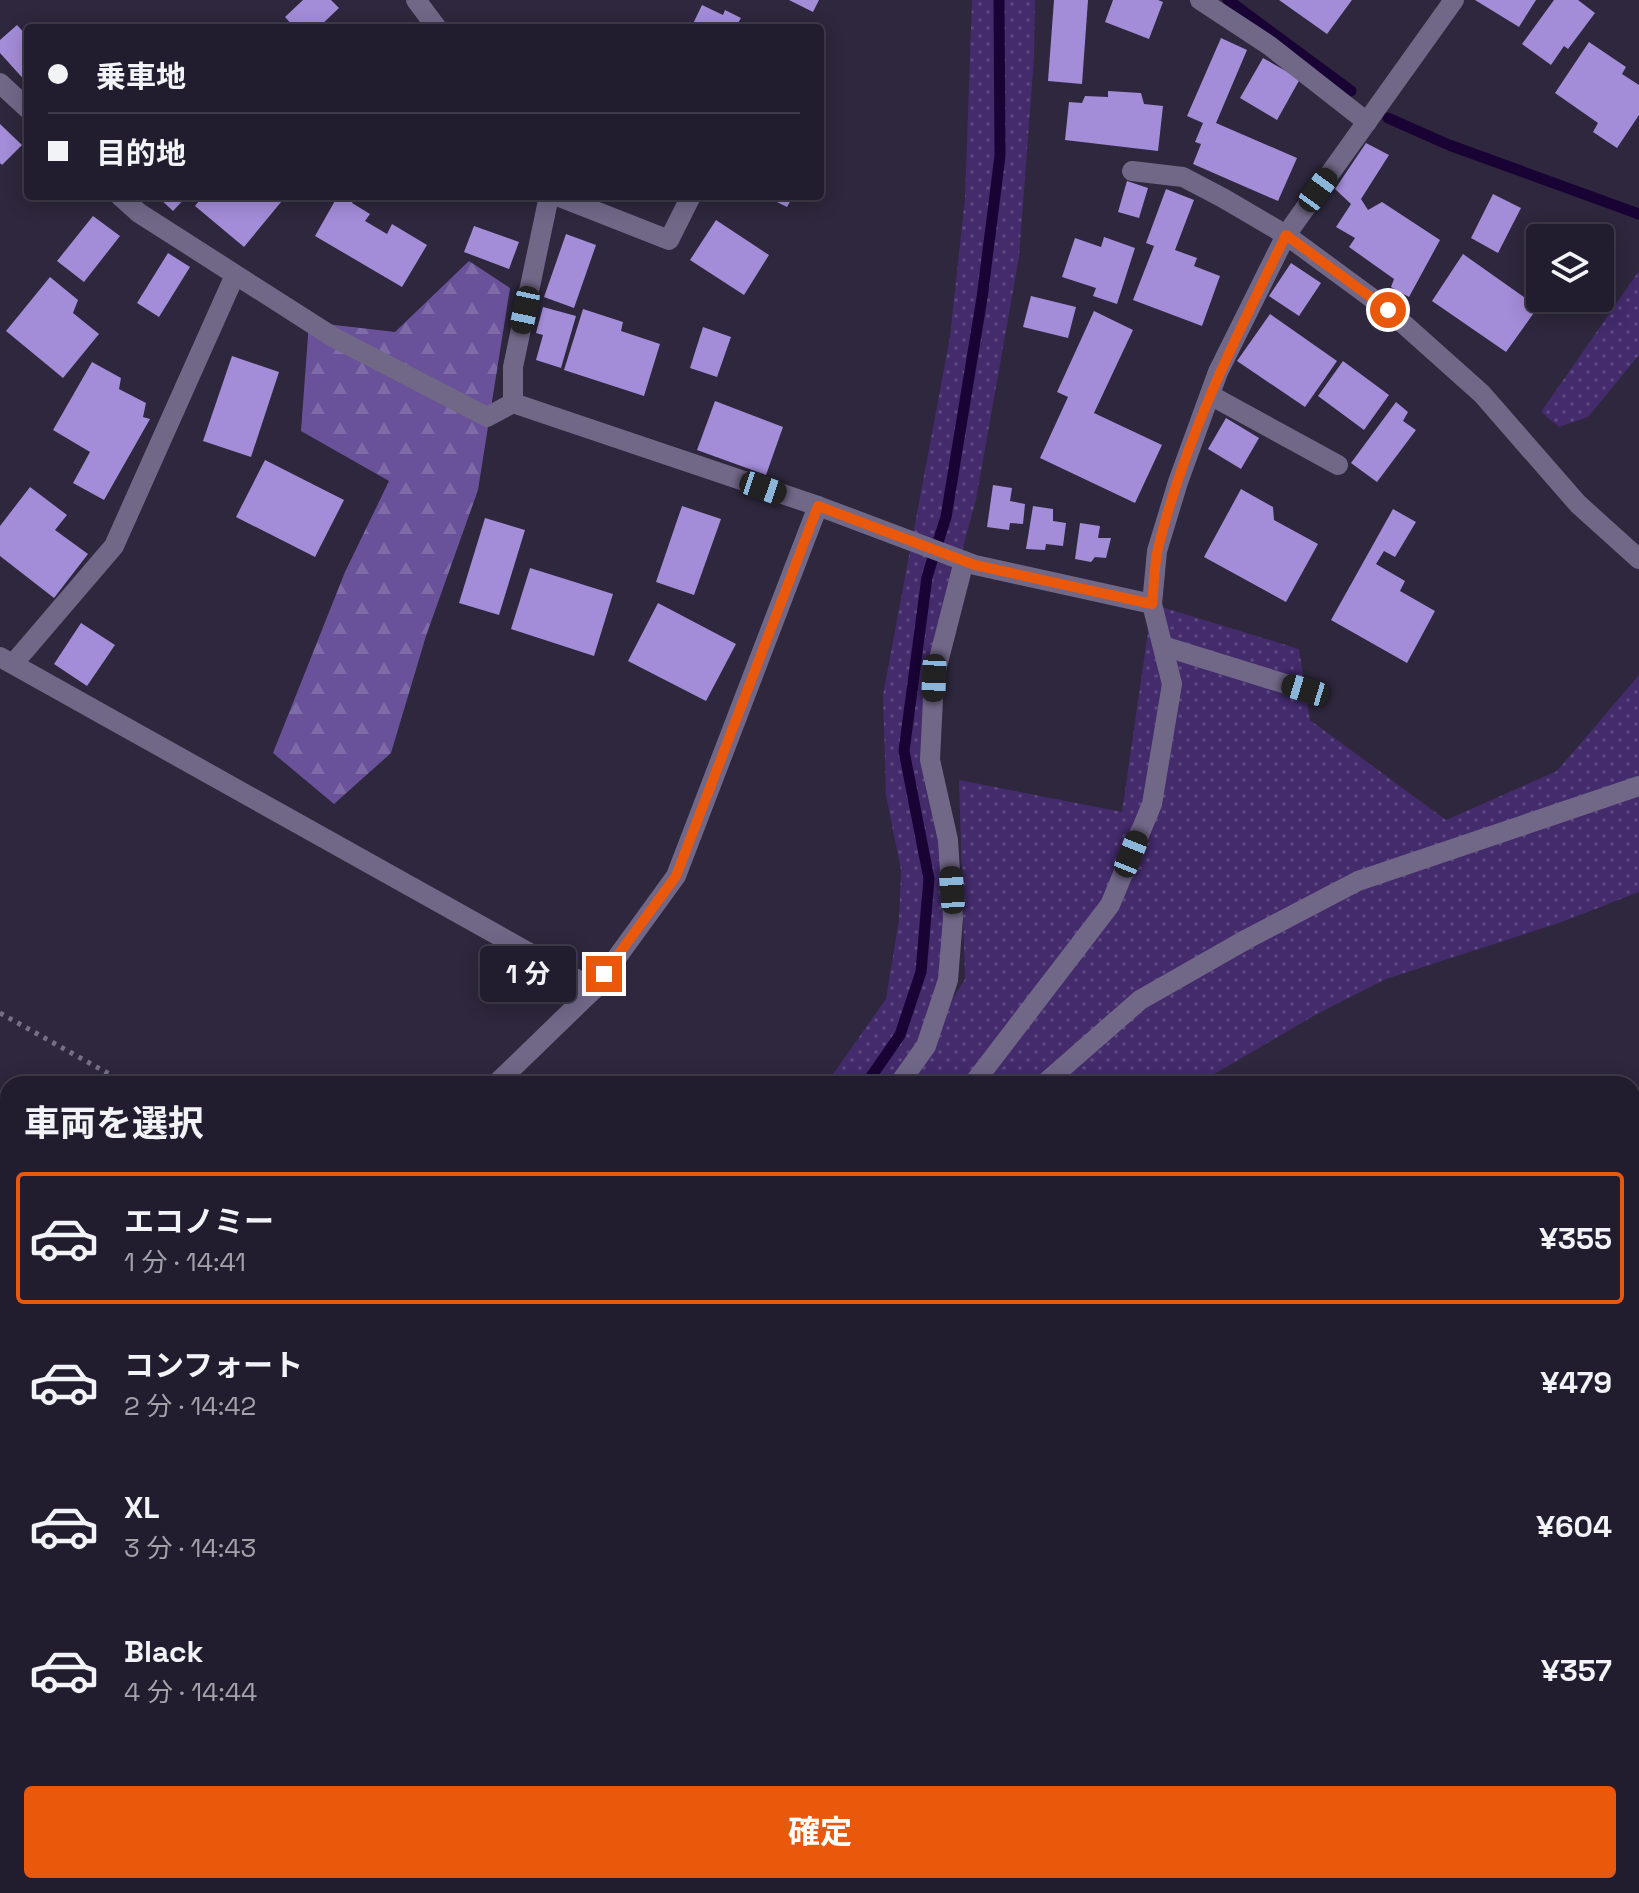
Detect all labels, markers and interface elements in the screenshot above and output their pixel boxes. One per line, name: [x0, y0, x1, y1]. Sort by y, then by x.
text: 乗車地: [96, 57, 186, 96]
text: 目的地: [96, 134, 186, 173]
car: [1294, 164, 1342, 216]
map controls: [1526, 224, 1614, 312]
button: layers: [1526, 224, 1614, 312]
car: [508, 284, 542, 336]
route start: [1370, 292, 1406, 328]
car: [736, 469, 790, 507]
car: [921, 654, 947, 702]
car: [1279, 672, 1331, 708]
car: [1111, 827, 1151, 881]
car: [938, 865, 966, 915]
callout: 1 分: [480, 946, 576, 1002]
route end: [586, 956, 622, 992]
text: 1 分: [506, 957, 550, 991]
text: 車両を選択: [24, 1101, 204, 1147]
icon: car: [28, 1202, 100, 1274]
text: エコノミー: [124, 1202, 274, 1241]
text: ¥355: [1539, 1219, 1612, 1258]
text: 1 分 · 14:41: [124, 1245, 246, 1279]
icon: car: [28, 1346, 100, 1418]
text: コンフォート: [124, 1346, 303, 1385]
text: ¥479: [1540, 1363, 1612, 1402]
text: 2 分 · 14:42: [124, 1389, 256, 1423]
text: XL: [124, 1488, 160, 1527]
icon: car: [28, 1490, 100, 1562]
text: ¥604: [1536, 1507, 1612, 1546]
text: 3 分 · 14:43: [124, 1531, 256, 1565]
text: Black: [124, 1632, 203, 1671]
icon: car: [28, 1634, 100, 1706]
text: ¥357: [1541, 1651, 1612, 1690]
text: 4 分 · 14:44: [124, 1675, 257, 1709]
button: 確定: [24, 1786, 1616, 1878]

